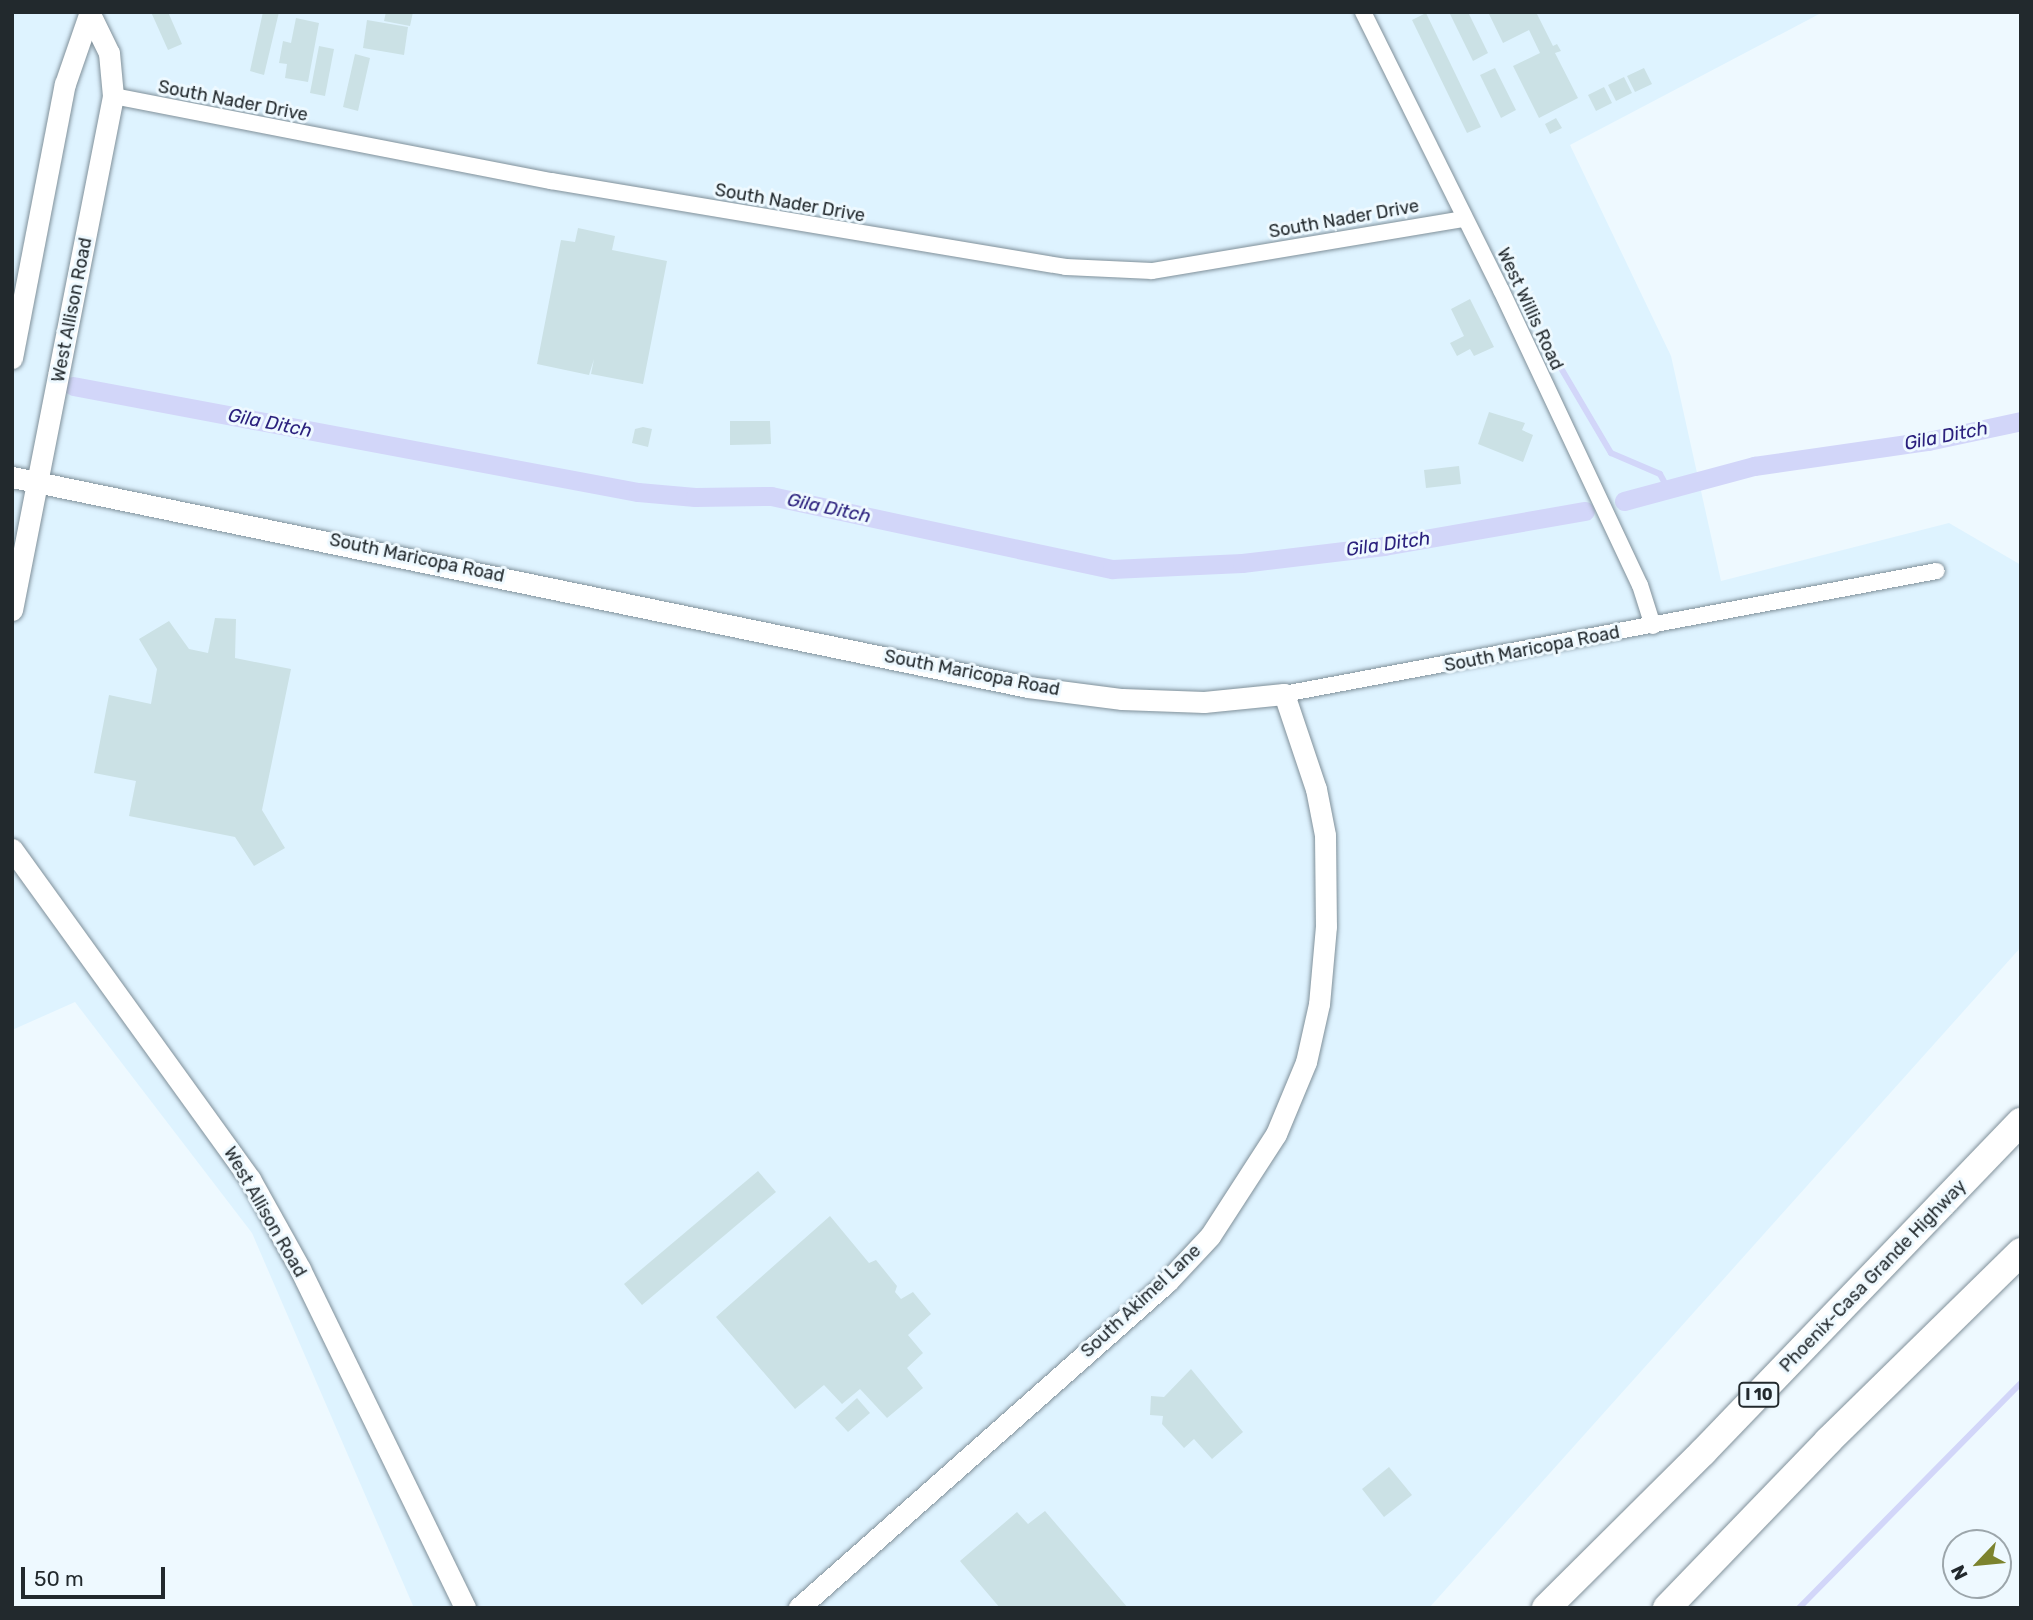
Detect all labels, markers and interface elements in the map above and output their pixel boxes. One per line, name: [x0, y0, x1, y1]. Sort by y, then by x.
street label: South Nader Drive: [156, 76, 310, 126]
street label: South Nader Drive: [713, 179, 867, 227]
street label: South Nader Drive: [1267, 195, 1421, 243]
street label: West Allison Road: [47, 236, 97, 384]
street label: West Willis Road: [1492, 244, 1568, 374]
water label: Gila Ditch: [226, 404, 314, 442]
water label: Gila Ditch: [1902, 417, 1990, 455]
water label: Gila Ditch: [785, 488, 873, 528]
water label: Gila Ditch: [1344, 527, 1432, 561]
street label: South Maricopa Road: [328, 529, 506, 587]
street label: South Maricopa Road: [1442, 621, 1622, 677]
street label: South Maricopa Road: [882, 645, 1062, 701]
street label: West Allison Road: [219, 1143, 311, 1281]
street label: Phoenix-Casa Grande Highway: [1775, 1175, 1971, 1377]
street label: South Akimel Lane: [1076, 1240, 1206, 1362]
road number: I 10: [1738, 1382, 1780, 1408]
north arrow: [1942, 1529, 2012, 1599]
scale bar: [24, 1554, 168, 1598]
text: N: [1946, 1561, 1973, 1584]
text: 50 m: [34, 1566, 84, 1591]

